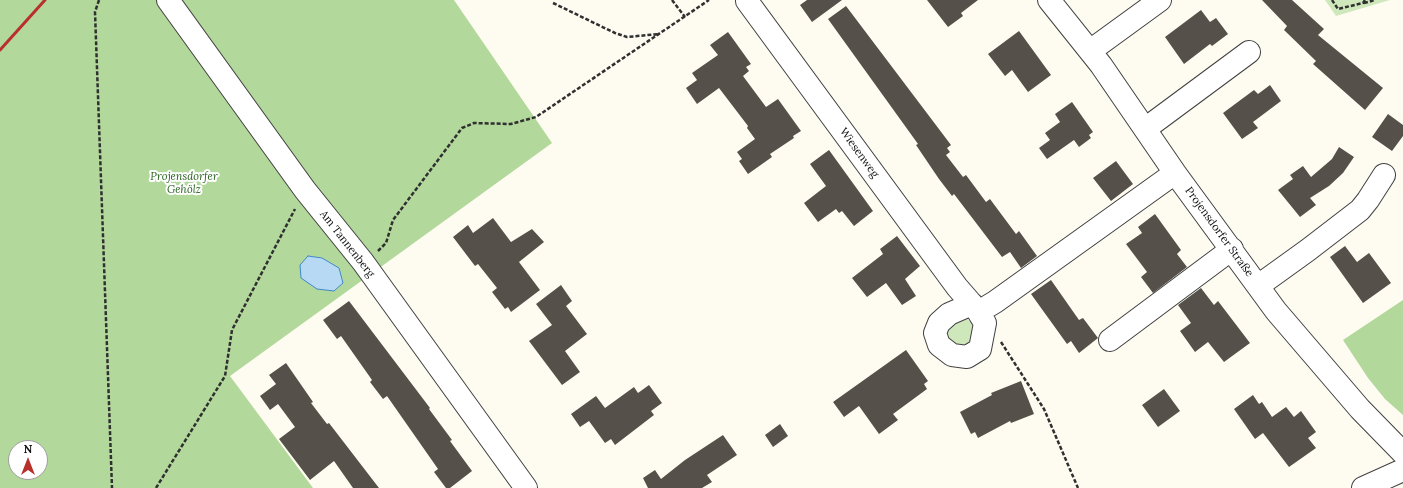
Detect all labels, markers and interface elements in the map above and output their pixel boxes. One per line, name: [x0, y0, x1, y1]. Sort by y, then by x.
street label: Wiesenweg: [837, 126, 881, 180]
park label: Projensdorfer Gehölz: [150, 170, 218, 196]
street label: Projensdorfer Straße: [1182, 185, 1256, 279]
street label: Am Tannenberg: [317, 208, 377, 280]
north arrow: [8, 440, 48, 480]
text: N: [24, 442, 32, 456]

